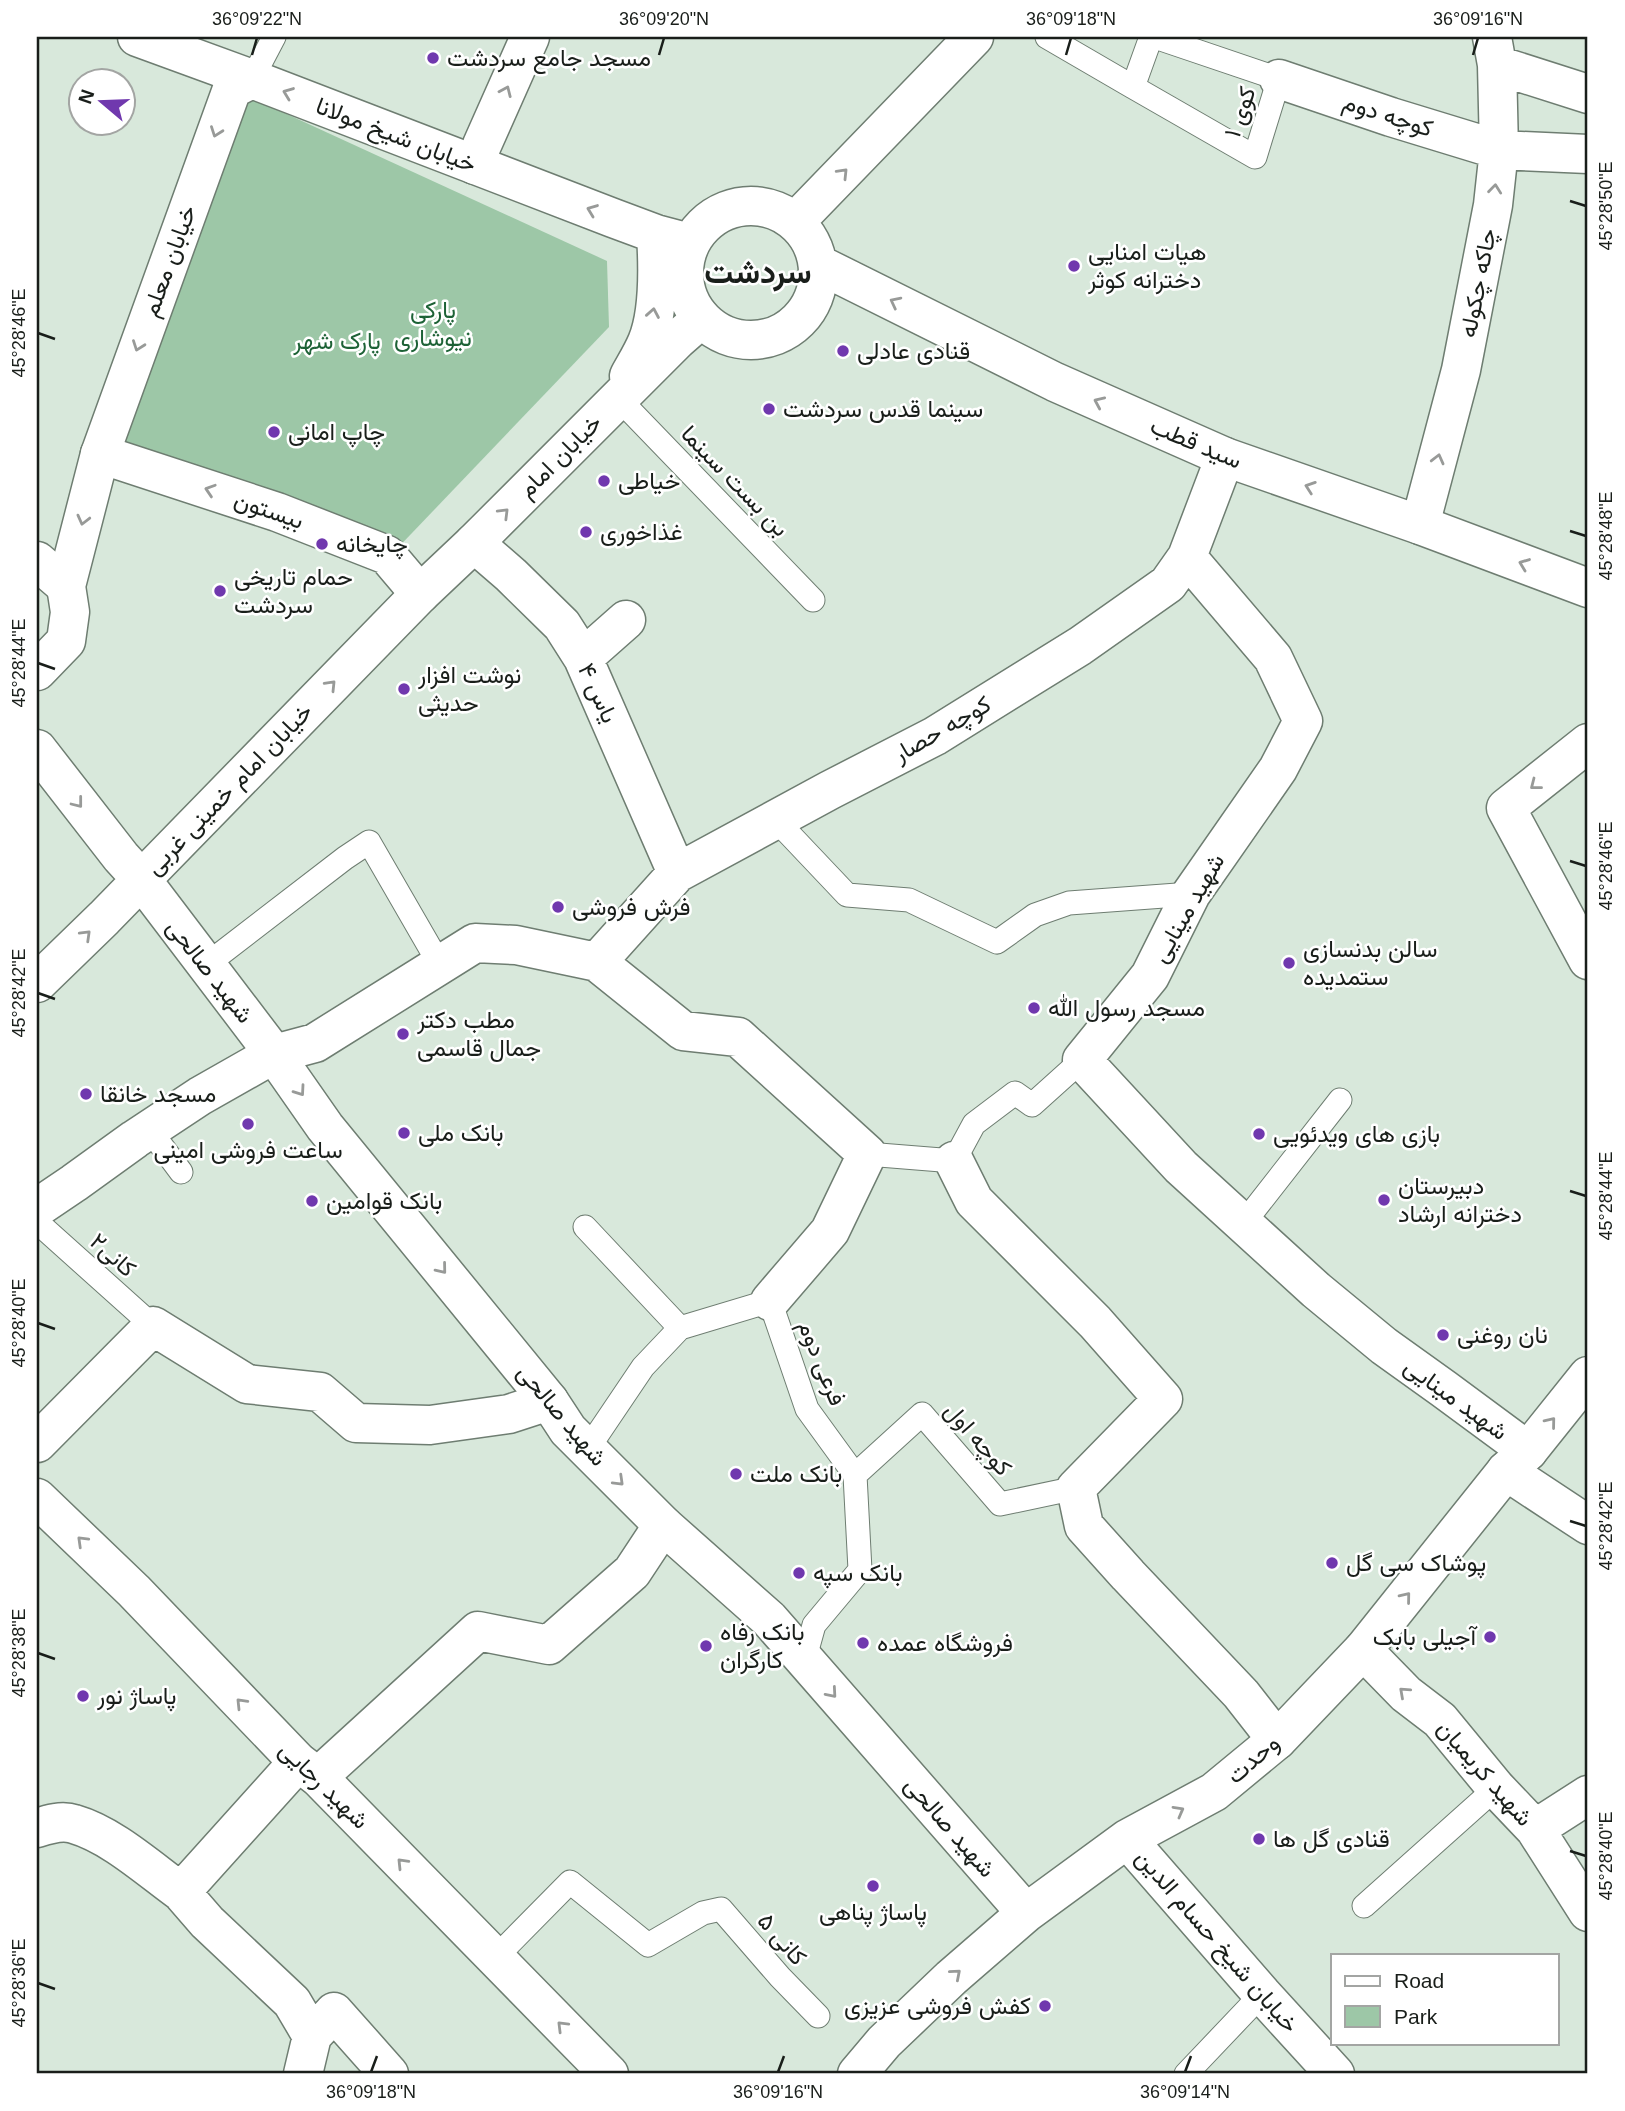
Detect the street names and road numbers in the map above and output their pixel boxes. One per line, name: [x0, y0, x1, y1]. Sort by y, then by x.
street label: کوی ۱: [1218, 83, 1263, 141]
street label: کوچه دوم: [1339, 87, 1437, 145]
street label: خیابان شیخ مولانا: [311, 92, 480, 181]
street label: خیابان معلم: [136, 201, 204, 321]
street label: چاکه چکوله: [1454, 226, 1504, 340]
street label: خیابان امام: [513, 409, 609, 505]
street label: سید قطب: [1146, 411, 1246, 475]
street label: بن بست سینما: [675, 420, 795, 542]
street label: بیستون: [230, 485, 307, 536]
street label: یاس ۴: [572, 659, 624, 727]
street label: کوچه حصار: [887, 690, 997, 770]
street label: خیابان امام خمینی غربی: [140, 697, 320, 882]
street label: شهید مینایی: [1146, 849, 1231, 968]
street label: شهید صالحی: [160, 913, 259, 1029]
street label: کانی۲: [84, 1227, 142, 1283]
street label: فرعی دوم: [790, 1316, 852, 1411]
street label: شهید مینایی: [1398, 1352, 1513, 1447]
street label: شهید صالحی: [511, 1358, 613, 1472]
street label: کوچه اول: [937, 1397, 1017, 1483]
street label: شهید کریمیان: [1431, 1714, 1539, 1832]
street label: وحدت: [1221, 1729, 1286, 1790]
street label: شهید رجایی: [273, 1735, 375, 1835]
street label: شهید صالحی: [898, 1771, 1001, 1884]
street label: خیابان شیخ حسام الدین: [1127, 1844, 1304, 2040]
street label: کانی ۵: [752, 1907, 812, 1971]

